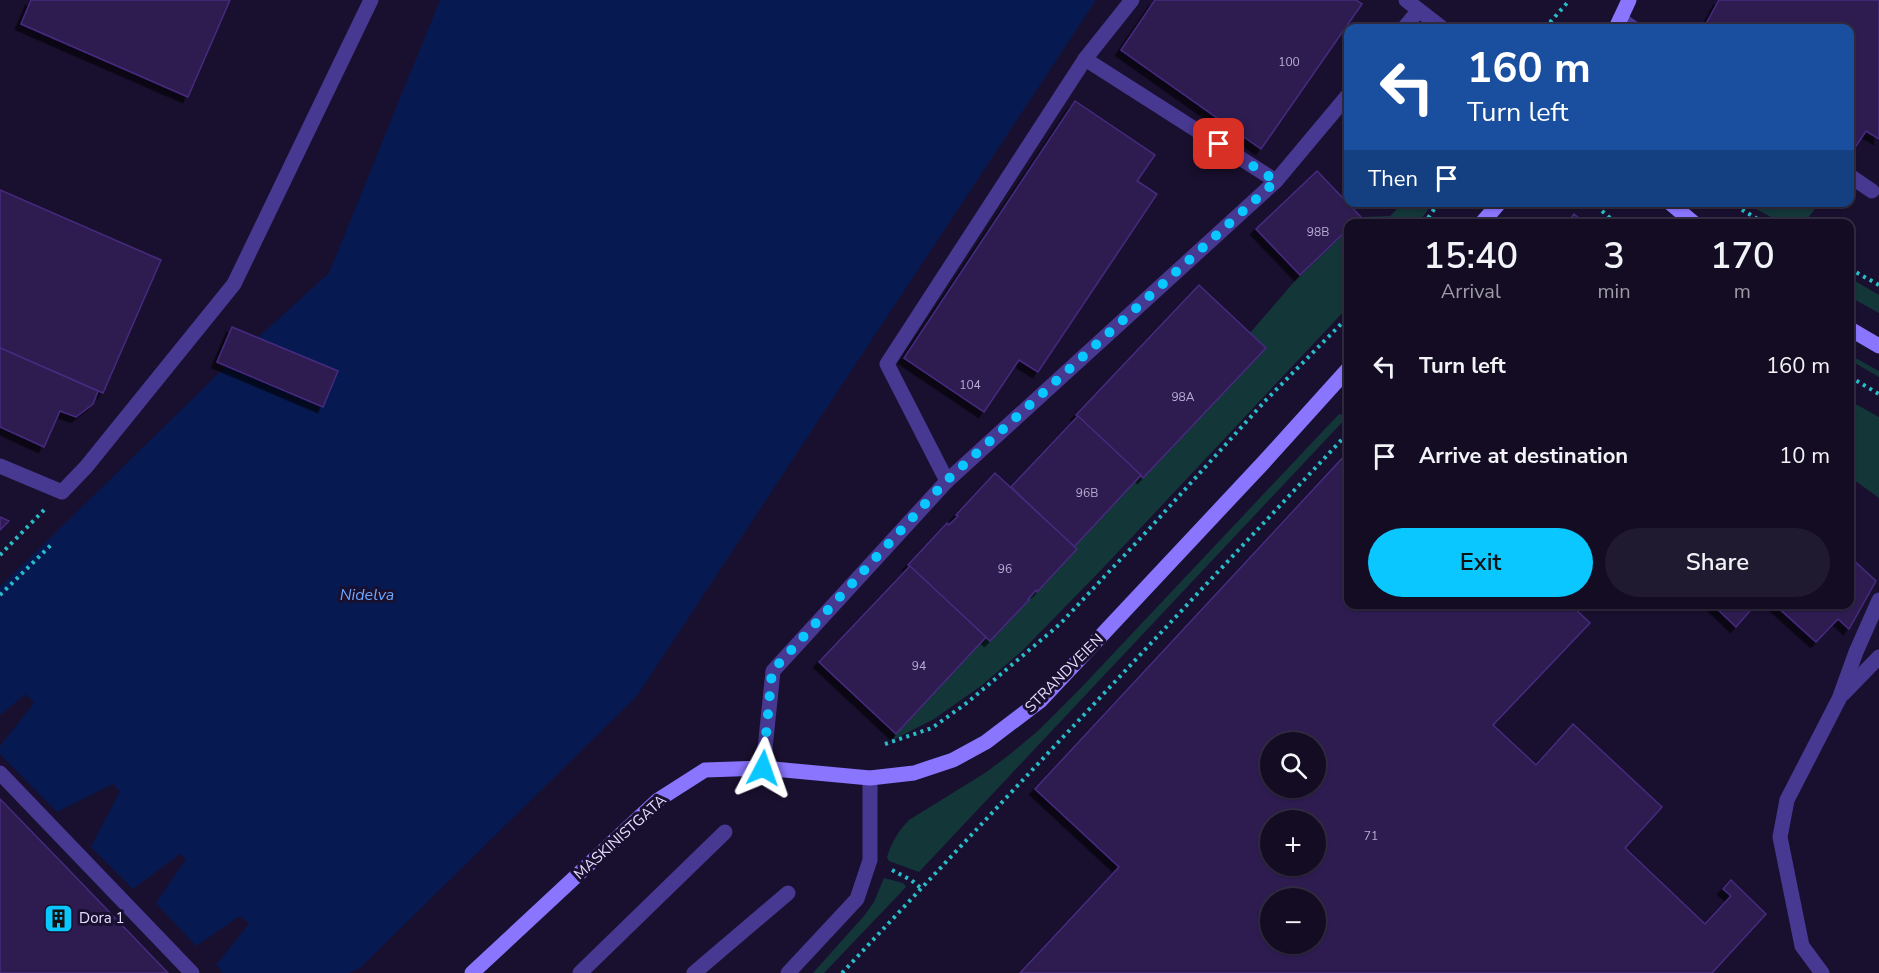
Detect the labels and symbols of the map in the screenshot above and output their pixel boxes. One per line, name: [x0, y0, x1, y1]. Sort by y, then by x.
house number: 100: [1278, 54, 1300, 70]
pin: [1193, 118, 1244, 169]
house number: 98B: [1307, 224, 1329, 240]
house number: 104: [959, 377, 981, 393]
house number: 98A: [1171, 389, 1195, 405]
house number: 96B: [1076, 485, 1098, 501]
house number: 96: [998, 561, 1012, 577]
water label: Nidelva: [340, 584, 394, 606]
street label: STRANDVEIEN: [1020, 629, 1108, 717]
house number: 94: [912, 658, 926, 674]
position arrow: [731, 736, 795, 800]
street label: MASKINISTGATA: [569, 790, 671, 884]
house number: 71: [1364, 828, 1378, 844]
building icon: Dora 1: [42, 902, 74, 934]
place label: Dora 1: [79, 908, 125, 928]

